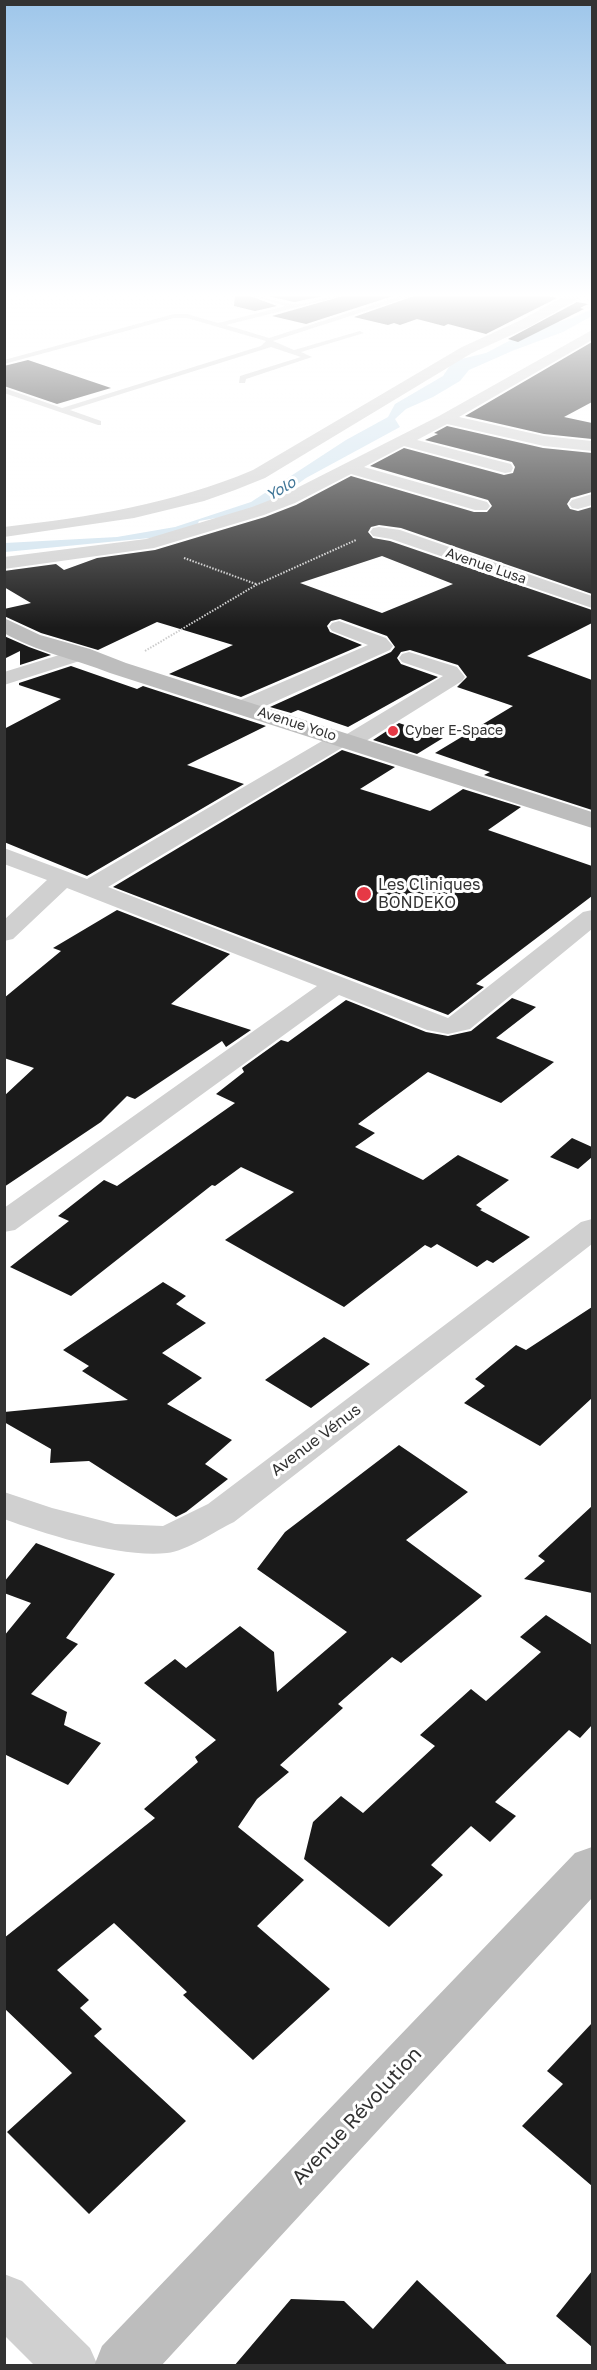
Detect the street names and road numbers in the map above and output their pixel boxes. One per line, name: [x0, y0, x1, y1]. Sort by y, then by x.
street label: Avenue Lusa: [443, 544, 529, 588]
street label: Avenue Yolo: [255, 703, 339, 745]
street label: Avenue Vénus: [267, 1400, 365, 1480]
street label: Avenue Révolution: [287, 2042, 427, 2190]

